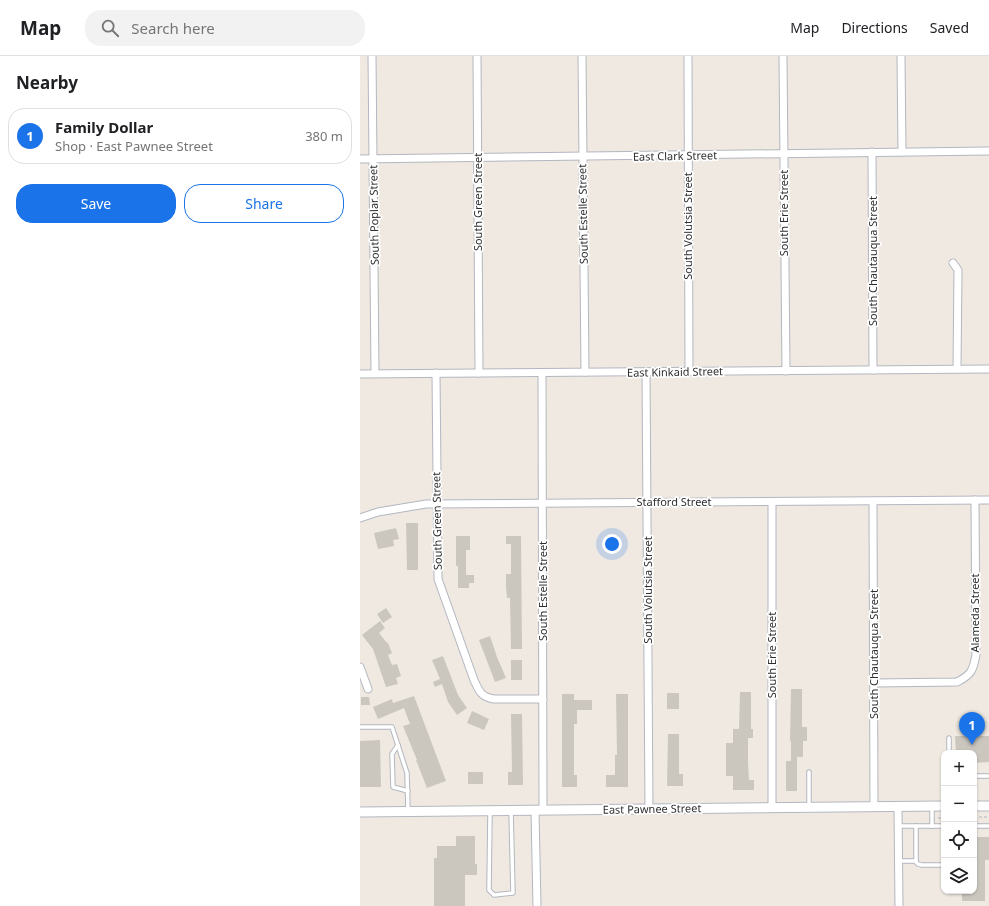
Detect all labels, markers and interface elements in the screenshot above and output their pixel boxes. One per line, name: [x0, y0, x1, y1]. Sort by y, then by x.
search box: [85, 10, 365, 46]
text: Map: [20, 15, 61, 41]
icon: search: [99, 17, 121, 39]
text: Search here: [131, 18, 215, 38]
text: Map: [790, 18, 819, 37]
text: Directions: [841, 18, 908, 37]
text: Saved: [930, 18, 969, 37]
text: Nearby: [16, 71, 78, 94]
text: Family Dollar: [55, 117, 153, 137]
text: 1: [26, 127, 34, 145]
text: 380 m: [305, 127, 343, 145]
text: Shop · East Pawnee Street: [55, 137, 213, 155]
street label: East Clark Street: [633, 147, 717, 164]
street label: South Green Street: [470, 153, 485, 251]
street label: South Estelle Street: [574, 164, 591, 264]
street label: South Poplar Street: [365, 165, 382, 265]
street label: South Erie Street: [776, 170, 791, 256]
street label: South Volutsia Street: [680, 172, 695, 280]
button: Save: [16, 184, 176, 223]
button: Share: [184, 184, 344, 223]
street label: South Chautauqua Street: [865, 196, 880, 326]
street label: East Kinkaid Street: [627, 363, 723, 380]
street label: South Green Street: [428, 472, 445, 570]
street label: Stafford Street: [636, 494, 712, 509]
your location: [602, 534, 622, 554]
street label: South Volutsia Street: [640, 536, 655, 644]
street label: South Estelle Street: [535, 541, 550, 641]
street label: Alameda Street: [967, 573, 982, 653]
street label: South Chautauqua Street: [866, 589, 881, 719]
street label: South Erie Street: [764, 612, 779, 698]
pin: 1: [959, 712, 985, 745]
map controls: [941, 750, 977, 894]
button: +: [941, 750, 977, 786]
button: −: [941, 786, 977, 822]
street label: East Pawnee Street: [603, 800, 701, 817]
button: locate: [941, 822, 977, 858]
button: layers: [941, 858, 977, 894]

